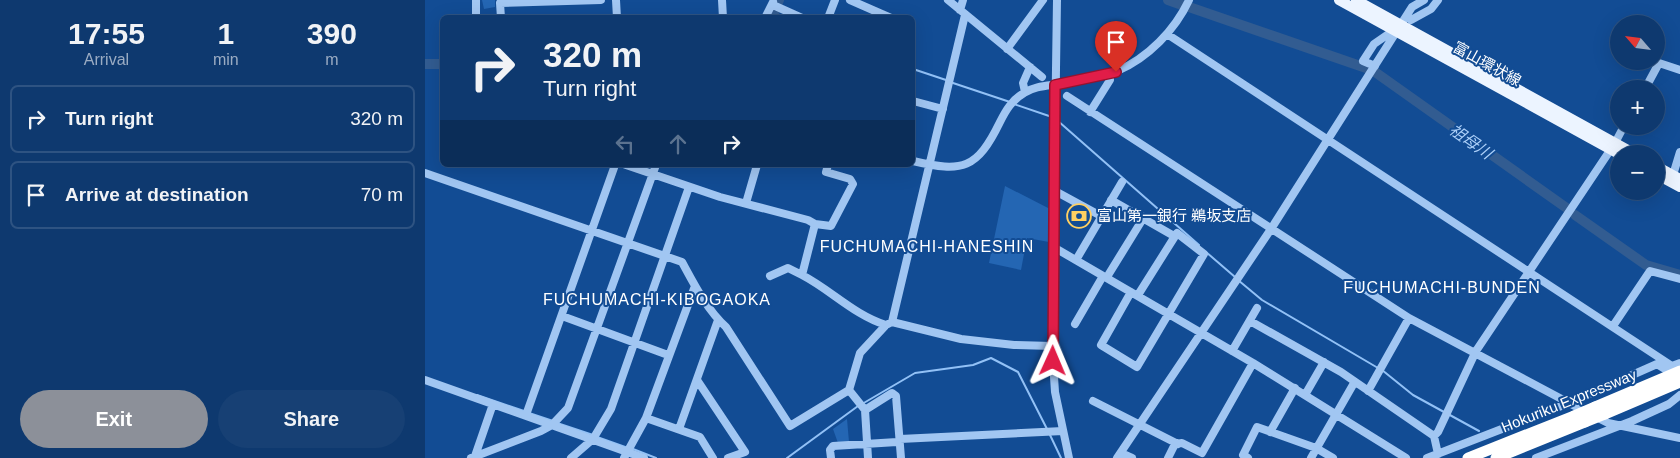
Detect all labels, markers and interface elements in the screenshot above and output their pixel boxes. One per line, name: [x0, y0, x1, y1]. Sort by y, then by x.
north arrow: [1610, 15, 1665, 70]
map controls: [1610, 15, 1665, 200]
text: 17:55: [68, 17, 145, 50]
text: 1: [217, 17, 234, 50]
text: 390: [307, 17, 357, 50]
pin: [1095, 21, 1137, 72]
icon: arrive: [1102, 28, 1130, 56]
icon: right: [460, 35, 525, 100]
text: 320 m: [543, 35, 642, 74]
street label: 富山環状線: [1450, 38, 1524, 89]
text: Arrival: [84, 51, 129, 68]
text: min: [213, 51, 239, 68]
text: m: [325, 51, 338, 68]
text: Turn right: [543, 76, 636, 101]
button: +: [1610, 80, 1665, 135]
icon: right: [22, 105, 50, 133]
text: Turn right: [65, 108, 153, 129]
text: 320 m: [350, 108, 403, 129]
water label: 祖母川: [1446, 121, 1497, 163]
icon: left: [611, 130, 639, 158]
icon: ahead: [664, 130, 692, 158]
icon: right: [717, 130, 745, 158]
button: −: [1610, 145, 1665, 200]
icon: arrive: [22, 181, 50, 209]
text: Arrive at destination: [65, 184, 249, 205]
text: 70 m: [361, 184, 403, 205]
bank icon: 富山第一銀行 鵜坂支店: [1066, 203, 1092, 229]
place label: 富山第一銀行 鵜坂支店: [1097, 207, 1251, 224]
district label: FUCHUMACHI-HANESHIN: [820, 238, 1034, 255]
district label: FUCHUMACHI-BUNDEN: [1343, 279, 1541, 296]
district label: FUCHUMACHI-KIBOGAOKA: [543, 291, 771, 308]
position arrow: [1026, 334, 1078, 386]
street label: Hokuriku Expressway: [1499, 365, 1639, 435]
button: Exit: [20, 390, 208, 448]
button: Share: [218, 390, 405, 448]

